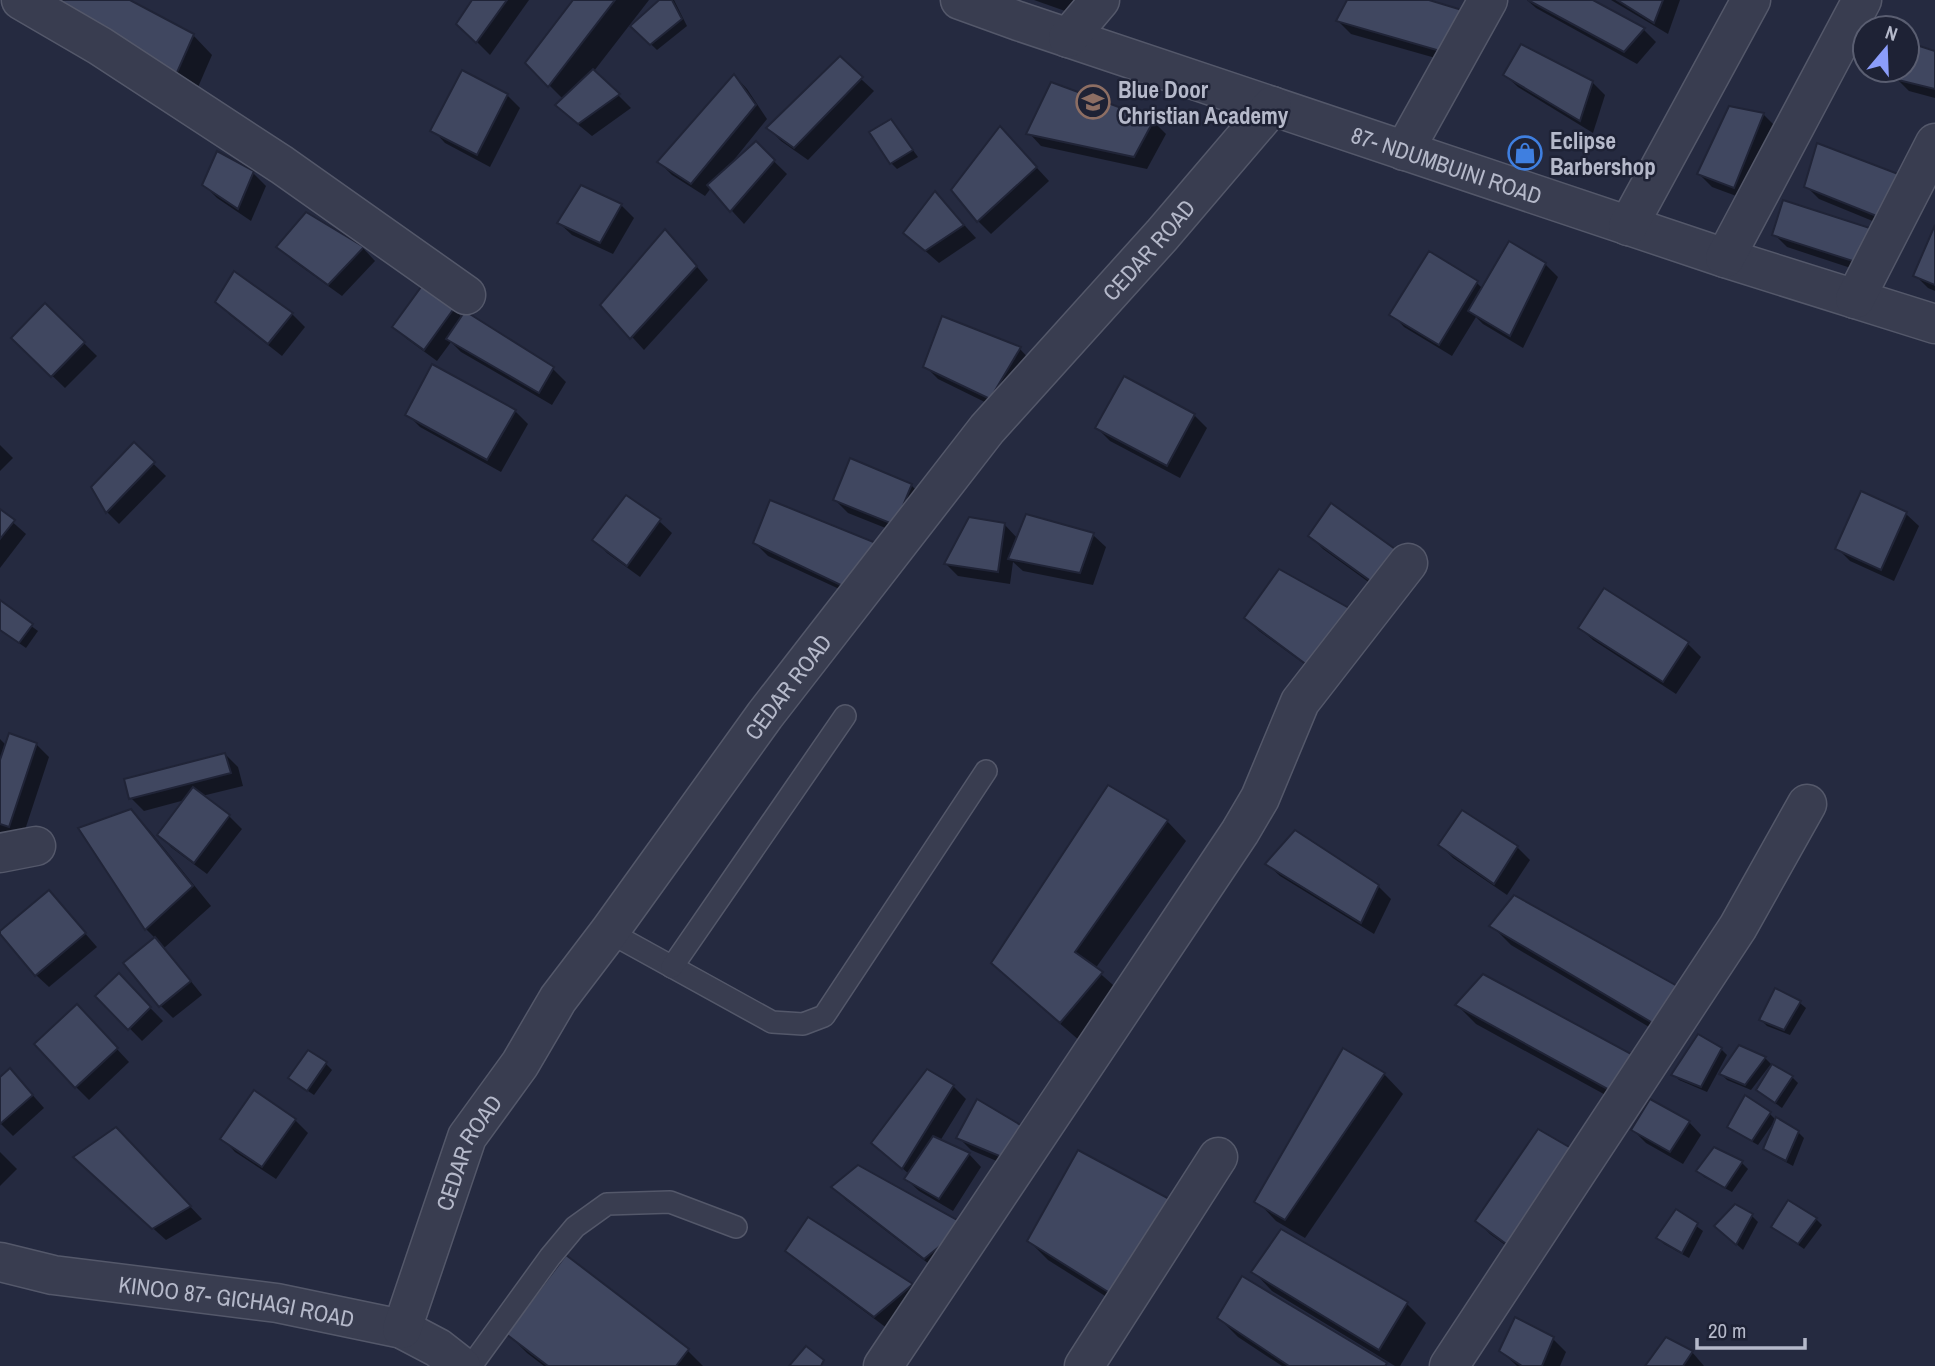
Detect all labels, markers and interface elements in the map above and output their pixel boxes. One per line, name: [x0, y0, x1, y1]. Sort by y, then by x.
north arrow: [1851, 14, 1921, 84]
text: N: [1882, 19, 1901, 47]
place label: Blue Door Christian Academy: [1118, 74, 1289, 131]
school or university icon: Blue Door Christian Academy: [1074, 83, 1112, 121]
street label: 87- NDUMBUINI ROAD: [1347, 118, 1546, 211]
place label: Eclipse Barbershop: [1550, 125, 1656, 182]
shop icon: Eclipse Barbershop: [1506, 134, 1544, 172]
street label: CEDAR ROAD: [1095, 192, 1202, 307]
street label: CEDAR ROAD: [737, 627, 838, 746]
street label: CEDAR ROAD: [428, 1088, 508, 1215]
street label: KINOO 87- GICHAGI ROAD: [117, 1268, 357, 1334]
scale bar: [1697, 1306, 1806, 1350]
text: 20 m: [1708, 1316, 1746, 1345]

